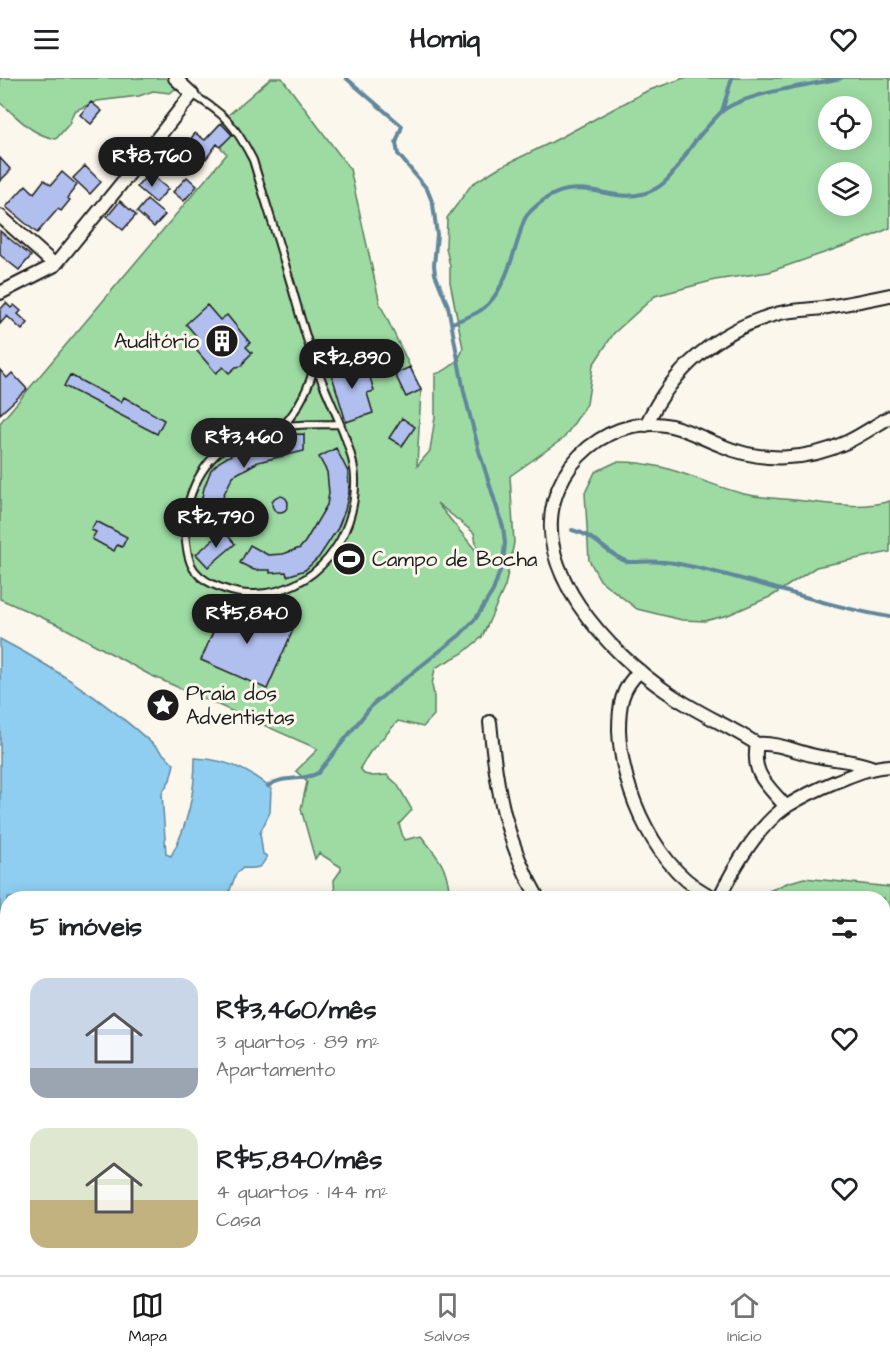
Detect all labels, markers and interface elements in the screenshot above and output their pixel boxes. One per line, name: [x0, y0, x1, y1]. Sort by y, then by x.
text: Homiq: [410, 20, 480, 58]
icon: menu: [30, 23, 63, 56]
icon: heart: [827, 23, 860, 56]
map controls: [818, 96, 872, 216]
button: locate: [818, 96, 872, 150]
pin: R$8,760: [97, 137, 207, 188]
text: R$8,760: [112, 142, 192, 170]
button: layers: [818, 162, 872, 216]
building icon: Auditório: [204, 323, 240, 359]
place label: Auditório: [114, 327, 199, 356]
pin: R$2,890: [297, 339, 407, 390]
text: R$2,890: [313, 344, 391, 372]
pin: R$3,460: [189, 418, 299, 469]
text: R$3,460: [205, 423, 283, 451]
pin: R$2,790: [161, 498, 271, 549]
text: R$2,790: [178, 503, 254, 531]
sports icon: Campo de Bocha: [331, 541, 367, 577]
place label: Campo de Bocha: [372, 545, 538, 575]
pin: R$5,840: [192, 594, 302, 645]
text: R$5,840: [206, 599, 288, 627]
place label: Praia dos Adventistas: [186, 679, 295, 732]
place icon: Praia dos Adventistas: [145, 687, 181, 723]
text: 5 imóveis: [30, 909, 142, 945]
icon: filters: [828, 911, 861, 944]
text: R$3,460/mês: [216, 992, 376, 1028]
icon: home: [78, 1002, 150, 1074]
icon: heart: [828, 1022, 861, 1055]
text: 3 quartos · 89 m²: [216, 1028, 379, 1056]
text: Apartamento: [216, 1056, 335, 1084]
text: R$5,840/mês: [216, 1142, 382, 1178]
icon: home: [78, 1152, 150, 1224]
icon: heart: [828, 1172, 861, 1205]
text: 4 quartos · 144 m²: [216, 1178, 388, 1206]
text: Casa: [216, 1206, 261, 1234]
tab: Mapa: [128, 1289, 167, 1347]
tab: Salvos: [424, 1289, 470, 1347]
tab: Início: [727, 1289, 762, 1347]

